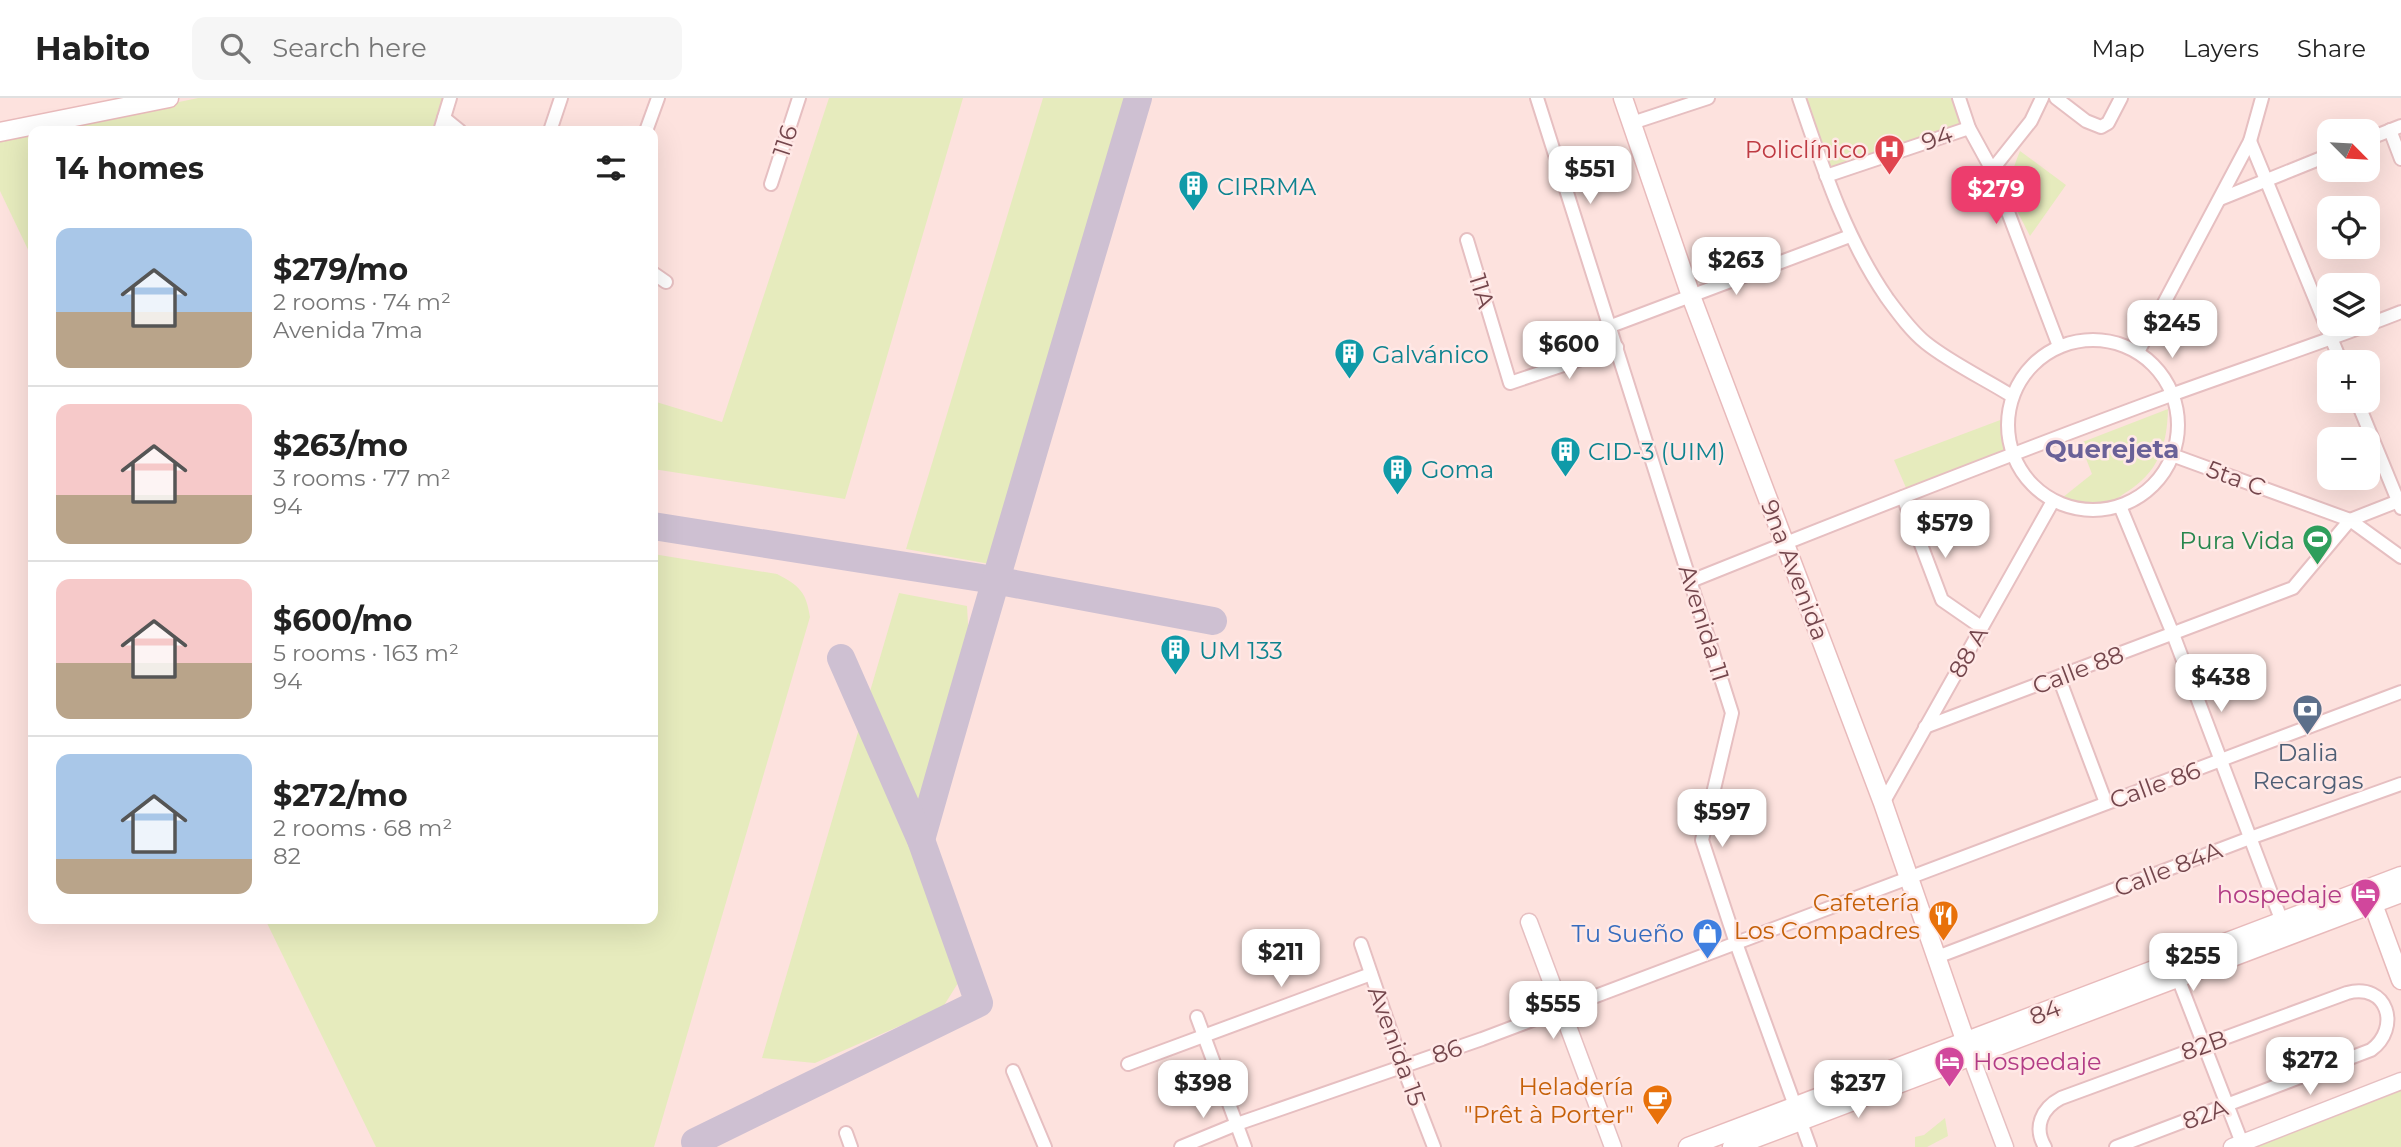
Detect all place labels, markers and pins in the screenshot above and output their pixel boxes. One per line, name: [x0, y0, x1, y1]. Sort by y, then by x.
hospital icon: Policlínico: [1873, 132, 1907, 176]
place label: Policlínico: [1745, 135, 1867, 164]
pin: $551: [1549, 146, 1631, 206]
pin: $279: [1955, 166, 2037, 226]
building icon: CIRRMA: [1177, 169, 1211, 213]
place label: CIRRMA: [1217, 172, 1317, 201]
pin: $263: [1695, 238, 1777, 297]
pin: $245: [2131, 300, 2213, 360]
pin: $600: [1528, 322, 1610, 381]
building icon: Galvánico: [1332, 337, 1366, 381]
place label: Galvánico: [1372, 340, 1489, 369]
building icon: CID-3 (UIM): [1548, 434, 1582, 478]
place label: CID-3 (UIM): [1588, 437, 1726, 466]
building icon: Goma: [1381, 452, 1415, 496]
place label: Goma: [1421, 455, 1494, 484]
pin: $579: [1904, 500, 1986, 560]
sports icon: Pura Vida: [2301, 523, 2335, 567]
place label: Pura Vida: [2179, 526, 2295, 555]
building icon: UM 133: [1159, 633, 1193, 677]
place label: UM 133: [1199, 636, 1283, 665]
pin: $438: [2180, 654, 2262, 714]
bank icon: Dalia Recargas: [2291, 693, 2325, 737]
place label: Dalia Recargas: [2252, 738, 2364, 795]
pin: $597: [1681, 790, 1763, 849]
hotel icon: hospedaje: [2348, 877, 2382, 921]
place label: hospedaje: [2217, 880, 2342, 909]
place label: Cafetería Los Compadres: [1734, 888, 1920, 945]
restaurant icon: Cafetería Los Compadres: [1926, 899, 1960, 943]
shop icon: Tu Sueño: [1690, 916, 1724, 960]
place label: Tu Sueño: [1571, 919, 1684, 948]
pin: $211: [1240, 930, 1322, 989]
pin: $255: [2152, 934, 2234, 993]
pin: $555: [1512, 982, 1594, 1041]
pin: $272: [2269, 1038, 2351, 1097]
hotel icon: Hospedaje: [1933, 1044, 1967, 1088]
place label: Hospedaje: [1973, 1047, 2102, 1076]
pin: $398: [1162, 1060, 1244, 1120]
pin: $237: [1817, 1060, 1899, 1120]
place label: Heladería "Prêt à Porter": [1464, 1072, 1634, 1129]
cafe icon: Heladería "Prêt à Porter": [1640, 1083, 1674, 1127]

